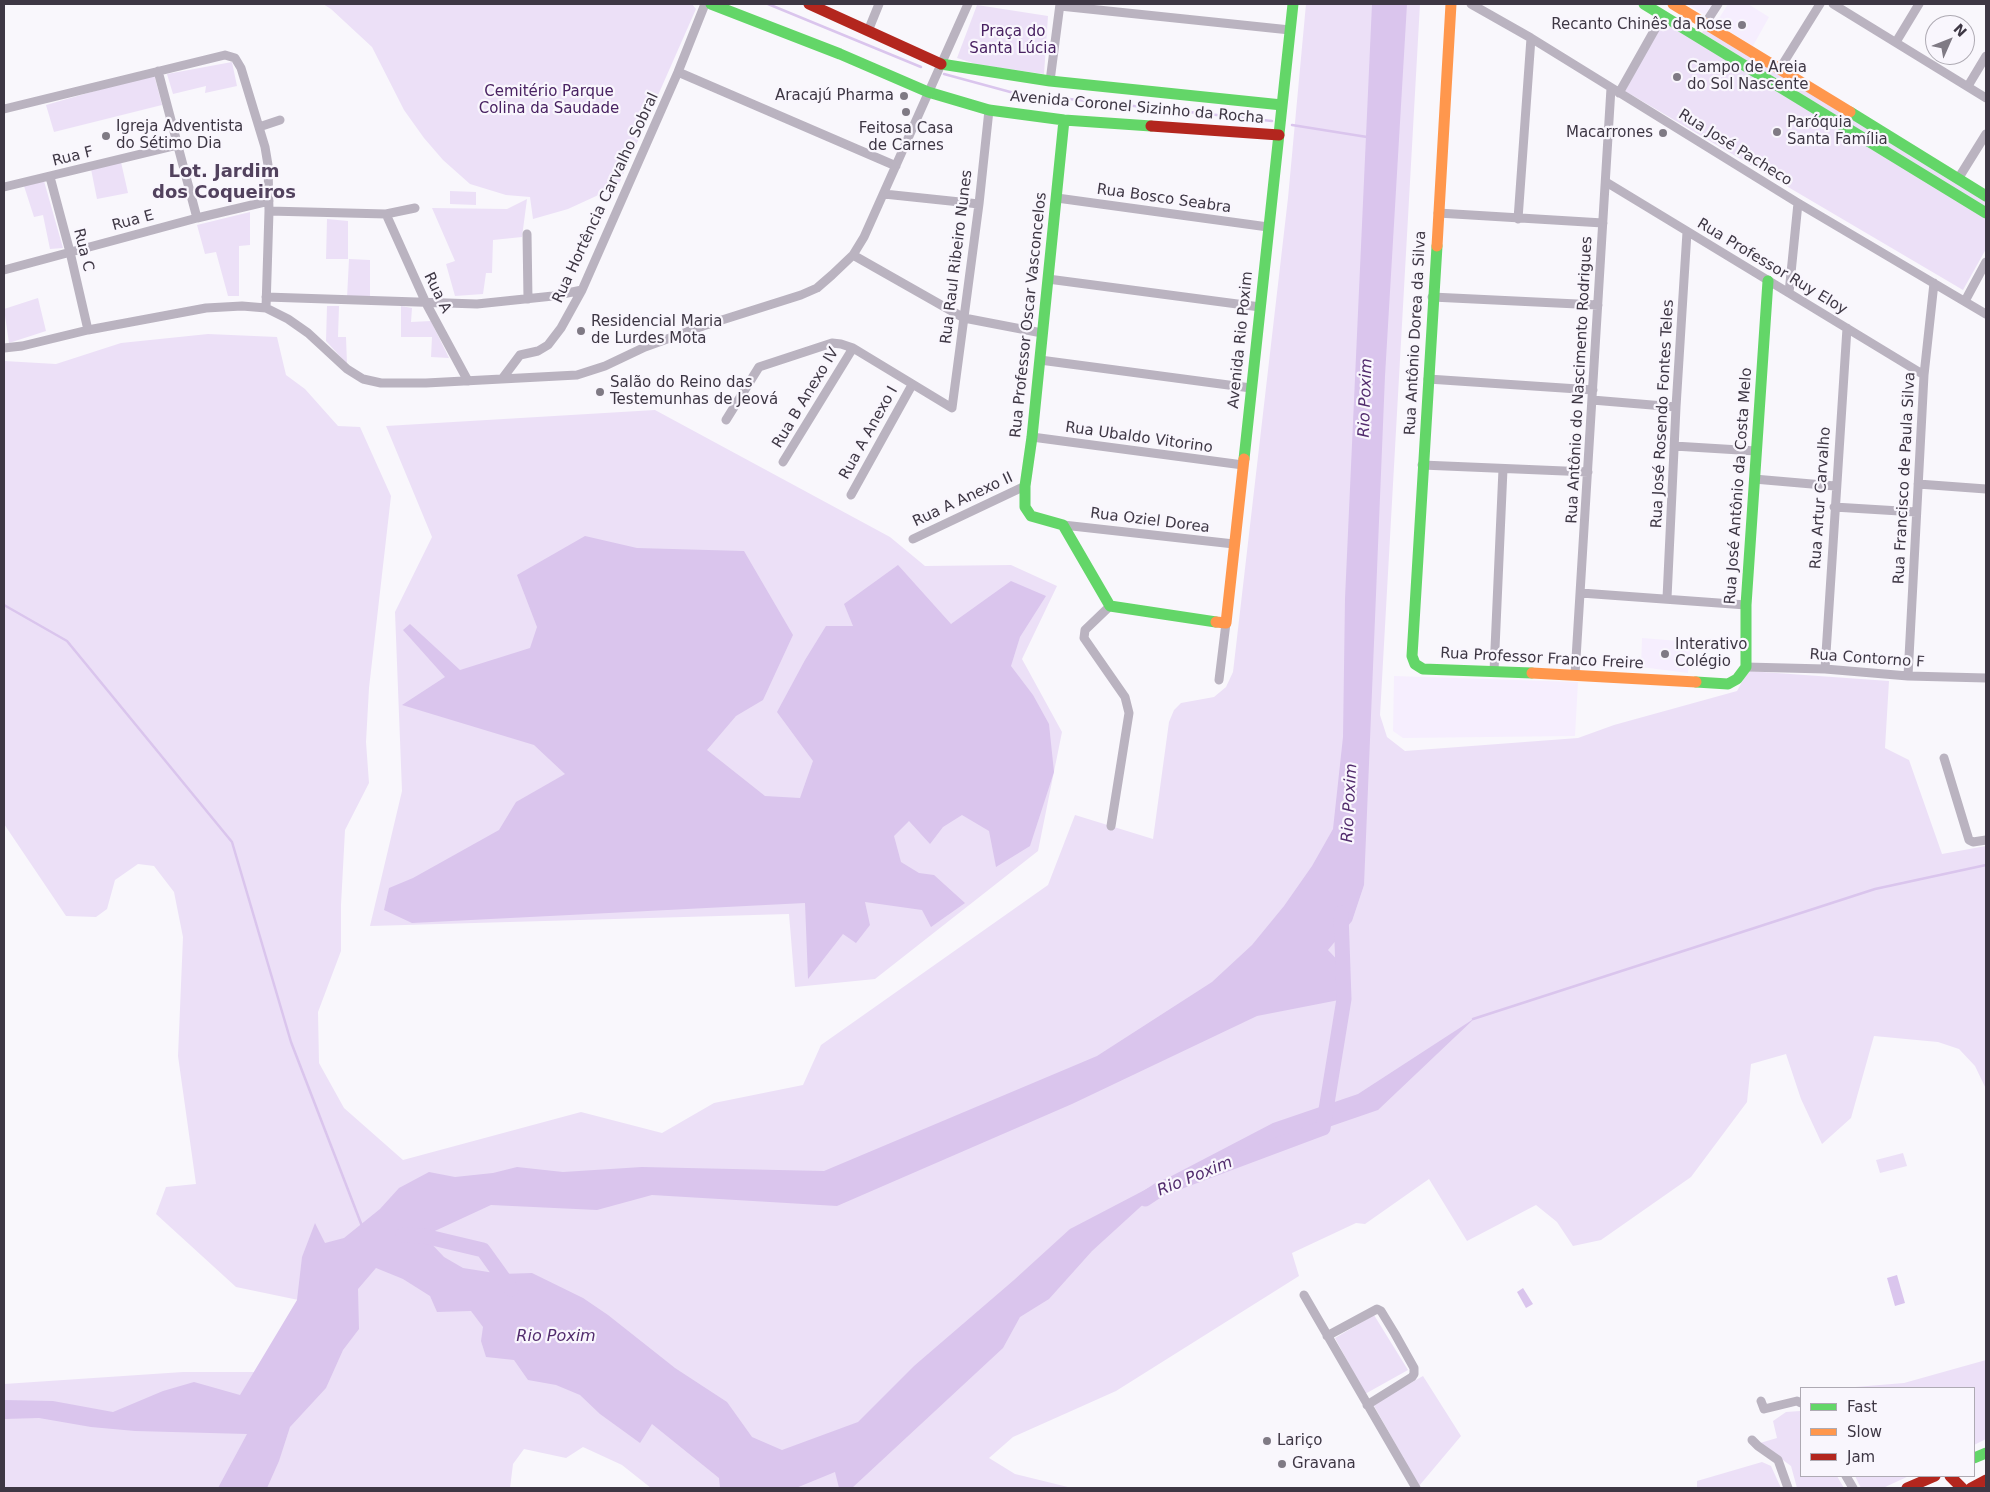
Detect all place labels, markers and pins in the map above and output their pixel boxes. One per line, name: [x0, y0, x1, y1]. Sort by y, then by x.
place label: Recanto Chinês da Rose: [1551, 16, 1732, 34]
marker: Recanto Chinês da Rose: [1736, 19, 1748, 31]
place label: Campo de Areia do Sol Nascente: [1687, 59, 1808, 94]
marker: Campo de Areia do Sol Nascente: [1671, 71, 1683, 83]
place label: Aracajú Pharma: [775, 87, 894, 105]
marker: Aracajú Pharma: [898, 90, 910, 102]
marker: Feitosa Casa de Carnes: [900, 106, 912, 118]
place label: Paróquia Santa Família: [1787, 114, 1888, 149]
place label: Igreja Adventista do Sétimo Dia: [116, 118, 243, 153]
place label: Feitosa Casa de Carnes: [859, 120, 953, 155]
place label: Macarrones: [1566, 124, 1653, 142]
marker: Paróquia Santa Família: [1771, 126, 1783, 138]
marker: Macarrones: [1657, 127, 1669, 139]
marker: Igreja Adventista do Sétimo Dia: [100, 130, 112, 142]
place label: Residencial Maria de Lurdes Mota: [591, 313, 722, 348]
marker: Residencial Maria de Lurdes Mota: [575, 325, 587, 337]
place label: Salão do Reino das Testemunhas de Jeová: [610, 374, 778, 409]
marker: Salão do Reino das Testemunhas de Jeová: [594, 386, 606, 398]
place label: Interativo Colégio: [1675, 636, 1748, 671]
marker: Interativo Colégio: [1659, 648, 1671, 660]
place label: Lariço: [1277, 1432, 1322, 1450]
marker: Lariço: [1261, 1435, 1273, 1447]
place label: Gravana: [1292, 1455, 1356, 1473]
marker: Gravana: [1276, 1458, 1288, 1470]

